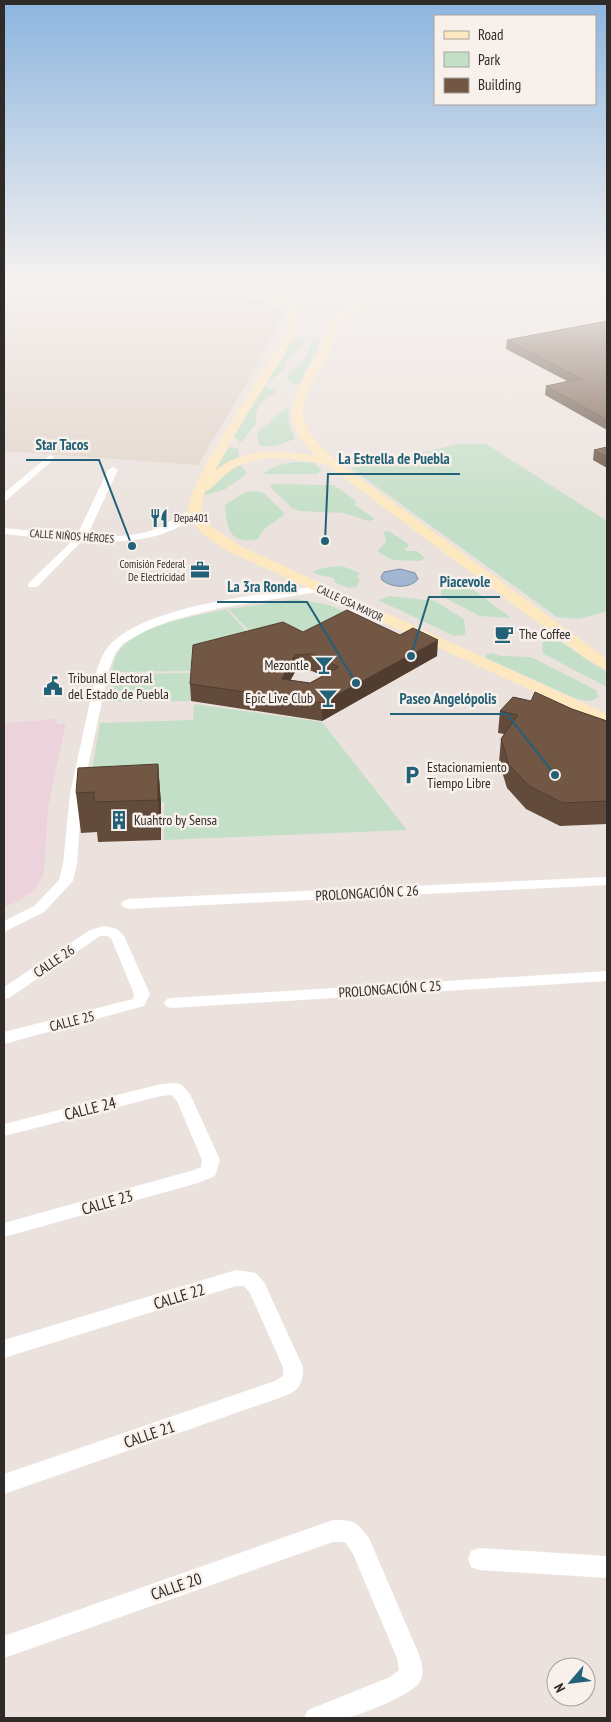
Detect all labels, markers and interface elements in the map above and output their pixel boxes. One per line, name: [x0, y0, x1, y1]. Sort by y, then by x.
legend: [434, 15, 596, 105]
text: Road: [478, 25, 504, 44]
text: Park: [478, 50, 500, 69]
text: Building: [478, 75, 521, 94]
callout: Star Tacos: [26, 430, 99, 460]
text: Star Tacos: [35, 435, 89, 454]
callout: La Estrella de Puebla: [328, 444, 460, 474]
text: La Estrella de Puebla: [338, 449, 450, 468]
restaurant icon: Depa401: [148, 507, 170, 529]
place label: Depa401: [174, 511, 208, 525]
street label: CALLE NIÑOS HÉROES: [29, 526, 115, 546]
place label: Comisión Federal De Electricidad: [120, 557, 185, 584]
office icon: Comisión Federal De Electricidad: [189, 559, 211, 581]
callout: Piacevole: [429, 567, 500, 597]
callout: La 3ra Ronda: [217, 572, 307, 602]
text: Piacevole: [440, 572, 490, 591]
text: La 3ra Ronda: [227, 577, 297, 596]
street label: CALLE OSA MAYOR: [315, 582, 385, 624]
cafe icon: The Coffee: [493, 623, 515, 645]
place label: The Coffee: [519, 625, 571, 643]
bar icon: Mezontle: [313, 654, 335, 676]
place label: Mezontle: [264, 656, 309, 674]
place label: Tribunal Electoral del Estado de Puebla: [68, 669, 169, 703]
public building icon: Tribunal Electoral del Estado de Puebla: [42, 675, 64, 697]
callout: Paseo Angelópolis: [390, 684, 507, 714]
bar icon: Epic Live Club: [317, 687, 339, 709]
place label: Epic Live Club: [245, 689, 313, 707]
text: Paseo Angelópolis: [399, 689, 497, 708]
place label: Estacionamiento Tiempo Libre: [427, 758, 507, 792]
parking icon: Estacionamiento Tiempo Libre: [401, 764, 423, 786]
building icon: Kuahtro by Sensa: [108, 809, 130, 831]
place label: Kuahtro by Sensa: [134, 811, 217, 829]
street label: PROLONGACIÓN C 26: [315, 881, 419, 905]
street label: CALLE 26: [30, 941, 78, 981]
street label: PROLONGACIÓN C 25: [338, 976, 442, 1002]
street label: CALLE 25: [48, 1007, 96, 1035]
street label: CALLE 24: [62, 1092, 118, 1124]
street label: CALLE 23: [79, 1185, 135, 1219]
street label: CALLE 22: [151, 1279, 207, 1313]
street label: CALLE 21: [121, 1416, 177, 1452]
street label: CALLE 20: [148, 1568, 204, 1604]
north arrow: [546, 1657, 596, 1707]
text: N: [550, 1681, 569, 1696]

